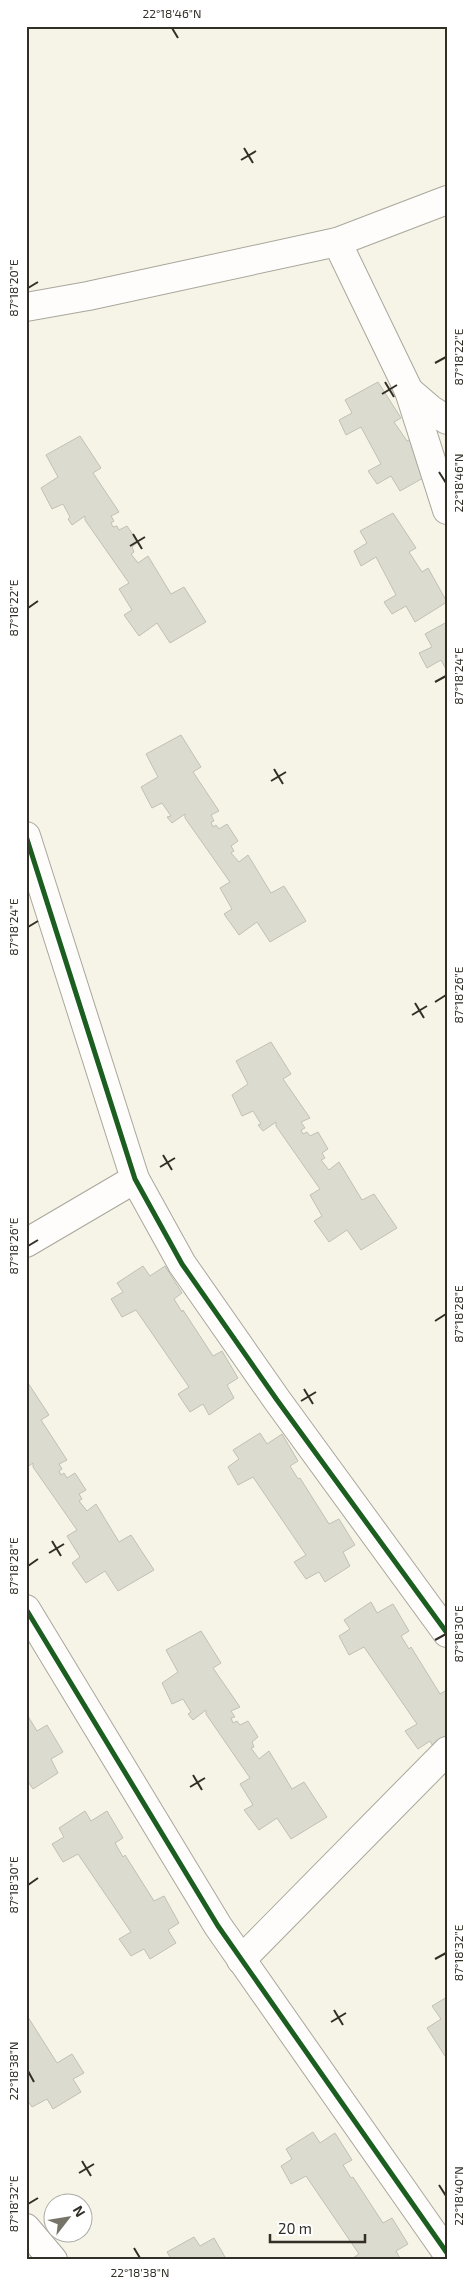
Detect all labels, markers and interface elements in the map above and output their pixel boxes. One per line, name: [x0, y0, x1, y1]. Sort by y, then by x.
text: 22°18'46"N: [142, 6, 202, 20]
text: 87°18'20"E: [6, 259, 20, 317]
text: 87°18'22"E: [451, 328, 465, 385]
text: 22°18'46"N: [451, 453, 465, 513]
text: 87°18'22"E: [6, 579, 20, 636]
text: 87°18'24"E: [451, 647, 465, 705]
text: 87°18'24"E: [6, 898, 20, 956]
text: 87°18'26"E: [451, 966, 465, 1023]
text: 87°18'26"E: [6, 1217, 20, 1274]
text: 87°18'28"E: [451, 1285, 465, 1343]
text: 87°18'28"E: [6, 1537, 20, 1595]
text: 87°18'30"E: [451, 1605, 465, 1663]
text: 87°18'30"E: [6, 1856, 20, 1914]
text: 87°18'32"E: [451, 1924, 465, 1981]
text: 22°18'38"N: [6, 2041, 20, 2101]
text: 22°18'40"N: [451, 2166, 465, 2226]
text: 87°18'32"E: [6, 2175, 20, 2232]
north arrow: [42, 2194, 92, 2244]
text: N: [70, 2202, 89, 2220]
scale bar: [270, 2211, 366, 2243]
text: 20 m: [278, 2219, 312, 2237]
text: 22°18'38"N: [110, 2265, 170, 2279]

